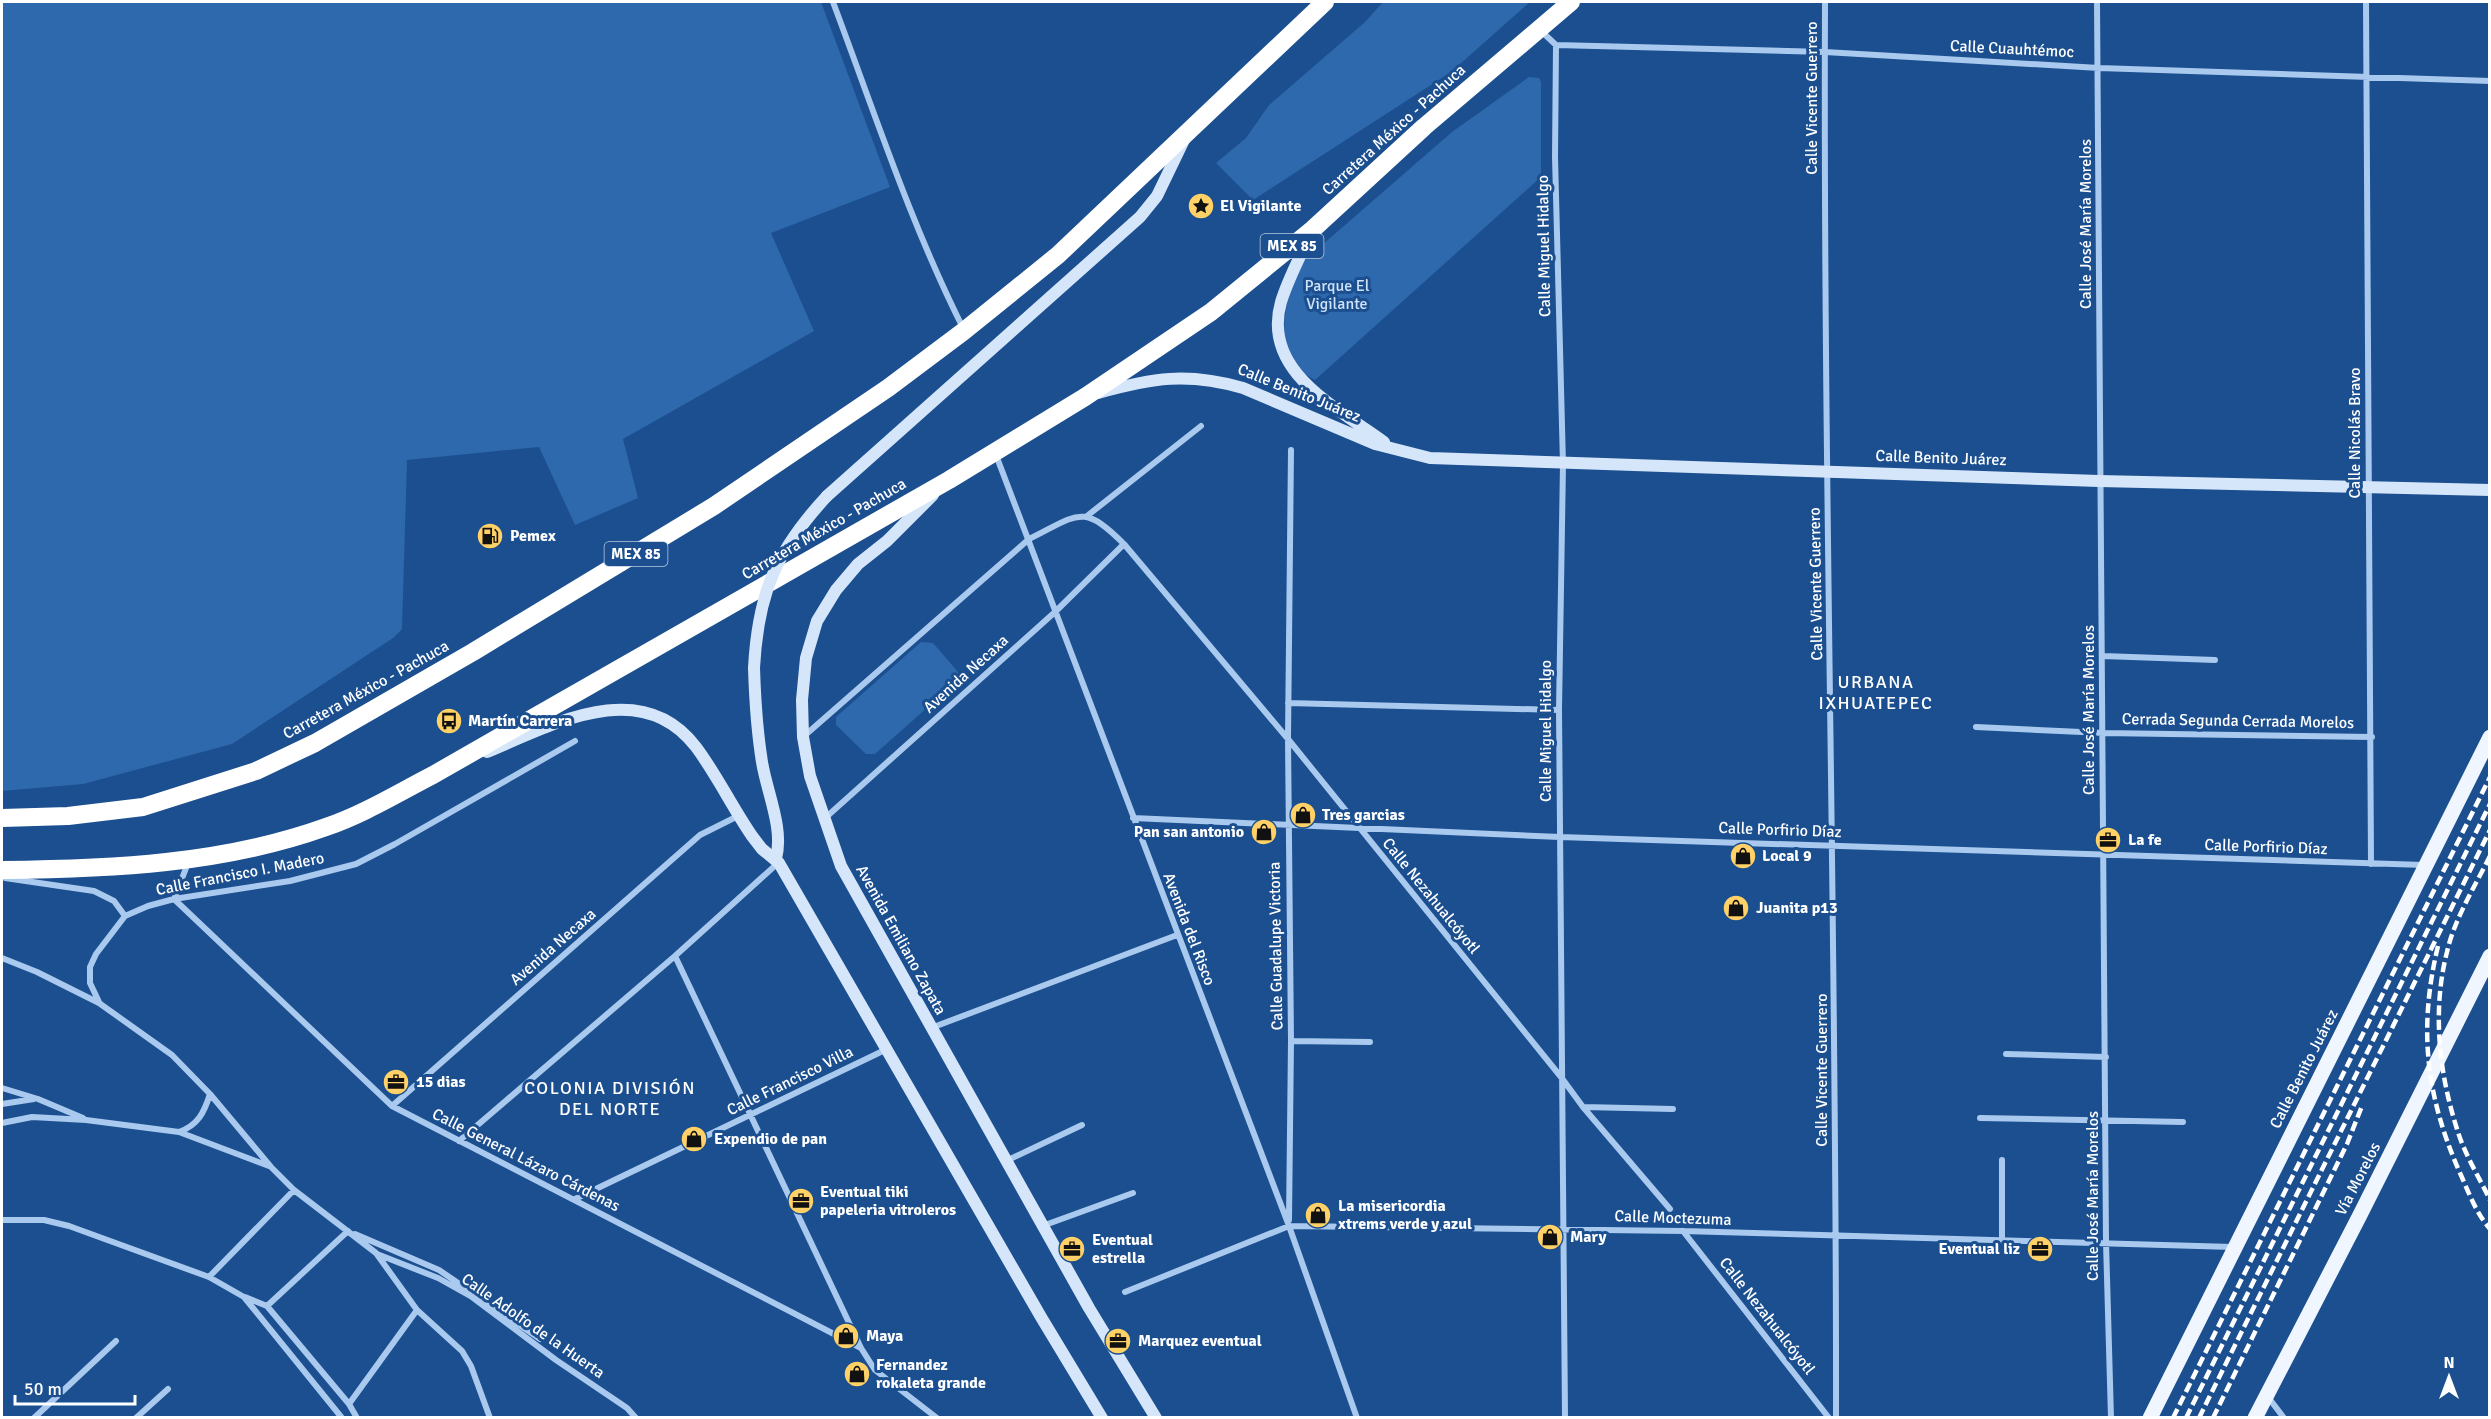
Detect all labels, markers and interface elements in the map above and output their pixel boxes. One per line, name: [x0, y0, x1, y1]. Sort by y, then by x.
street label: Calle Vicente Guerrero: [1802, 21, 1822, 175]
street label: Calle Cuauhtémoc: [1949, 36, 2075, 62]
street label: Carretera México - Pachuca: [1318, 60, 1470, 200]
street label: Calle José María Morelos: [2076, 139, 2096, 309]
street label: Calle Miguel Hidalgo: [1533, 175, 1555, 317]
place icon: El Vigilante: [1186, 191, 1216, 221]
place label: El Vigilante: [1220, 196, 1301, 216]
road number: MEX 85: [1260, 234, 1324, 258]
park label: Parque El Vigilante: [1304, 276, 1370, 314]
street label: Calle Benito Juárez: [1235, 359, 1363, 427]
street label: Calle Nicolás Bravo: [2345, 367, 2365, 499]
street label: Calle Benito Juárez: [1875, 446, 2007, 470]
street label: Carretera México - Pachuca: [738, 474, 910, 584]
street label: Calle Vicente Guerrero: [1805, 507, 1827, 661]
fuel station icon: Pemex: [475, 521, 505, 551]
place label: Pemex: [510, 526, 556, 546]
road number: MEX 85: [604, 542, 668, 566]
street label: Calle José María Morelos: [2079, 625, 2099, 795]
street label: Avenida Necaxa: [919, 631, 1013, 717]
street label: Carretera México - Pachuca: [280, 636, 452, 744]
street label: Calle Miguel Hidalgo: [1536, 660, 1556, 802]
district label: URBANA IXHUATEPEC: [1819, 671, 1933, 714]
bus stop icon: Martín Carrera: [434, 706, 464, 736]
street label: Cerrada Segunda Cerrada Morelos: [2122, 709, 2354, 733]
place label: Martín Carrera: [468, 711, 572, 731]
shop icon: Tres garcias: [1288, 800, 1318, 830]
place label: Tres garcias: [1322, 805, 1405, 825]
shop icon: Pan san antonio: [1249, 817, 1279, 847]
street label: Calle Porfirio Díaz: [1718, 818, 1842, 842]
place label: Pan san antonio: [1134, 822, 1244, 842]
office icon: La fe: [2093, 825, 2123, 855]
place label: La fe: [2128, 830, 2162, 850]
street label: Calle Nezahualcóyotl: [1378, 834, 1484, 958]
street label: Calle Porfirio Díaz: [2204, 835, 2328, 859]
shop icon: Local 9: [1728, 841, 1758, 871]
place label: Local 9: [1762, 846, 1812, 866]
street label: Calle Francisco I. Madero: [154, 848, 326, 900]
street label: Avenida Emiliano Zapata: [851, 861, 951, 1019]
street label: Calle Guadalupe Victoria: [1265, 862, 1287, 1030]
street label: Avenida del Risco: [1158, 870, 1220, 988]
shop icon: Juanita p13: [1721, 893, 1751, 923]
place label: Juanita p13: [1756, 898, 1838, 918]
street label: Avenida Necaxa: [506, 904, 600, 990]
street label: Calle Vicente Guerrero: [1812, 993, 1832, 1147]
street label: Calle Benito Juárez: [2265, 1006, 2343, 1132]
street label: Calle Francisco Villa: [724, 1042, 856, 1120]
office icon: 15 dias: [381, 1067, 411, 1097]
place label: 15 dias: [416, 1072, 465, 1092]
district label: COLONIA DIVISIÓN DEL NORTE: [524, 1077, 696, 1120]
street label: Calle General Lázaro Cárdenas: [429, 1104, 623, 1216]
street label: Calle José María Morelos: [2083, 1111, 2103, 1281]
shop icon: Expendio de pan: [679, 1124, 709, 1154]
place label: Expendio de pan: [714, 1129, 827, 1149]
street label: Vía Morelos: [2331, 1139, 2385, 1219]
place label: Eventual tiki papeleria vitroleros: [820, 1182, 956, 1220]
office icon: Eventual tiki papeleria vitroleros: [786, 1186, 816, 1216]
place label: La misericordia xtrems verde y azul: [1338, 1196, 1472, 1234]
shop icon: La misericordia xtrems verde y azul: [1303, 1200, 1333, 1230]
street label: Calle Moctezuma: [1614, 1206, 1732, 1230]
shop icon: Mary: [1535, 1222, 1565, 1252]
place label: Mary: [1570, 1227, 1606, 1247]
place label: Eventual estrella: [1092, 1230, 1153, 1268]
office icon: Eventual estrella: [1057, 1234, 1087, 1264]
office icon: Eventual liz: [2025, 1234, 2055, 1264]
place label: Eventual liz: [1939, 1239, 2020, 1259]
street label: Calle Nezahualcóyotl: [1715, 1253, 1819, 1379]
street label: Calle Adolfo de la Huerta: [458, 1269, 608, 1383]
shop icon: Maya: [831, 1321, 861, 1351]
place label: Maya: [866, 1326, 903, 1346]
office icon: Marquez eventual: [1103, 1326, 1133, 1356]
place label: Marquez eventual: [1138, 1331, 1262, 1351]
north arrow: [2419, 1347, 2479, 1407]
text: N: [2443, 1353, 2455, 1373]
place label: Fernandez rokaleta grande: [876, 1355, 986, 1393]
shop icon: Fernandez rokaleta grande: [842, 1359, 872, 1389]
scale bar: [15, 1368, 135, 1406]
text: 50 m: [24, 1378, 62, 1400]

